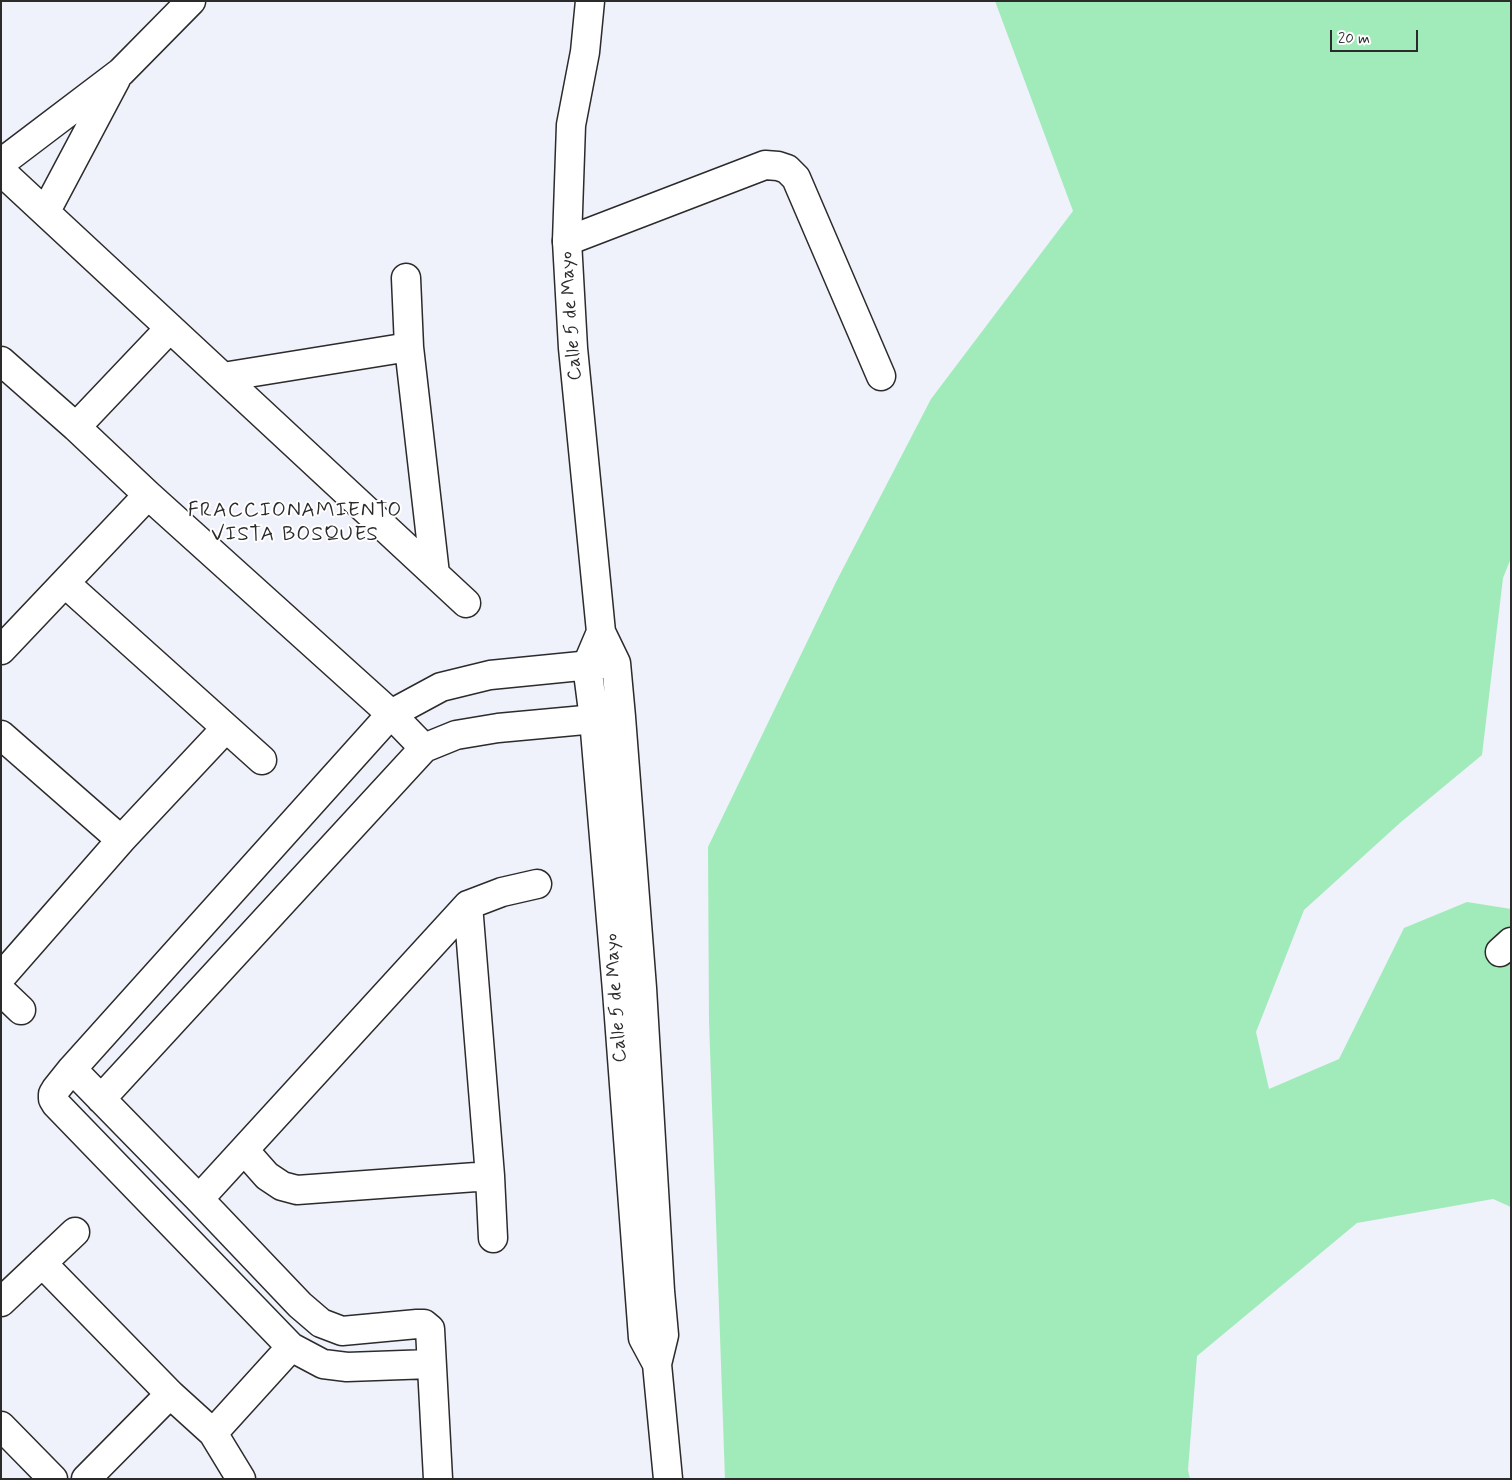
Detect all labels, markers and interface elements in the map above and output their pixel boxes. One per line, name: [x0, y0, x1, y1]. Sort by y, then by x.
scale bar: [1332, 20, 1420, 52]
text: 20 m: [1338, 29, 1370, 49]
street label: Calle 5 de Mayo: [556, 251, 588, 381]
district label: FRACCIONAMIENTO VISTA BOSQUES: [186, 499, 404, 549]
street label: Calle 5 de Mayo: [601, 933, 633, 1063]

